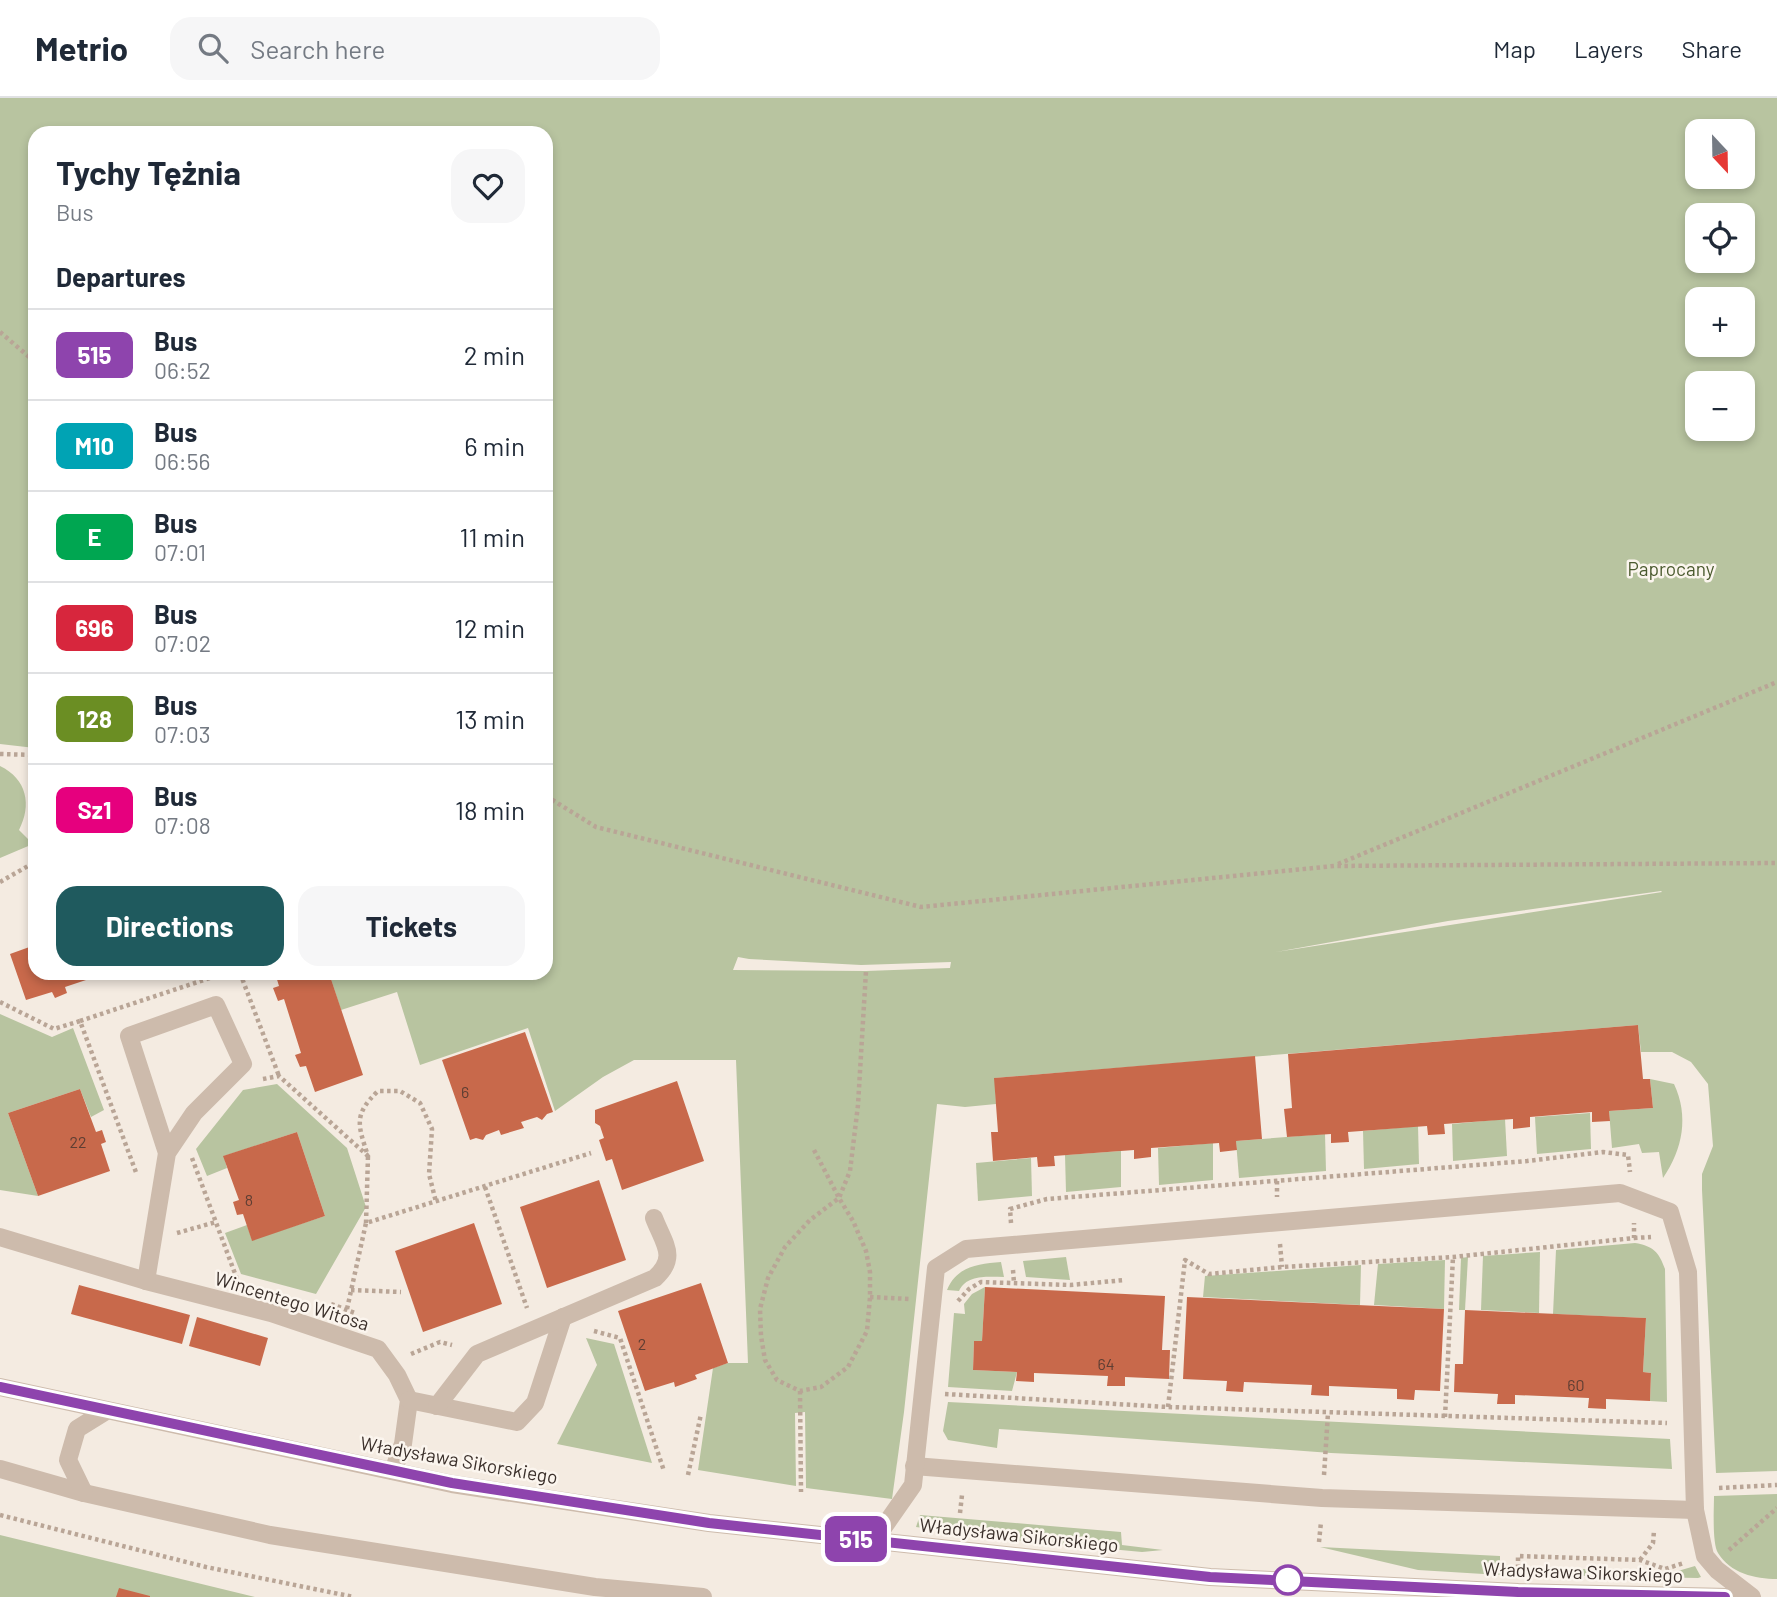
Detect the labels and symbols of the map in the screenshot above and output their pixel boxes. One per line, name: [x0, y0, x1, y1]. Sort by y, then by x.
north arrow: [1685, 119, 1755, 189]
park label: Paprocany: [1628, 557, 1715, 580]
house number: 6: [461, 1082, 469, 1101]
house number: 22: [69, 1132, 87, 1151]
house number: 8: [245, 1190, 253, 1209]
street label: Wincentego Witosa: [212, 1266, 372, 1335]
house number: 2: [638, 1334, 646, 1353]
house number: 64: [1097, 1354, 1115, 1373]
house number: 60: [1567, 1375, 1585, 1394]
street label: Władysława Sikorskiego: [359, 1431, 560, 1488]
street label: Władysława Sikorskiego: [918, 1513, 1120, 1556]
line badge: 515: [816, 1516, 896, 1562]
street label: Władysława Sikorskiego: [1483, 1557, 1683, 1586]
unlabelled marker: [1273, 1565, 1303, 1595]

